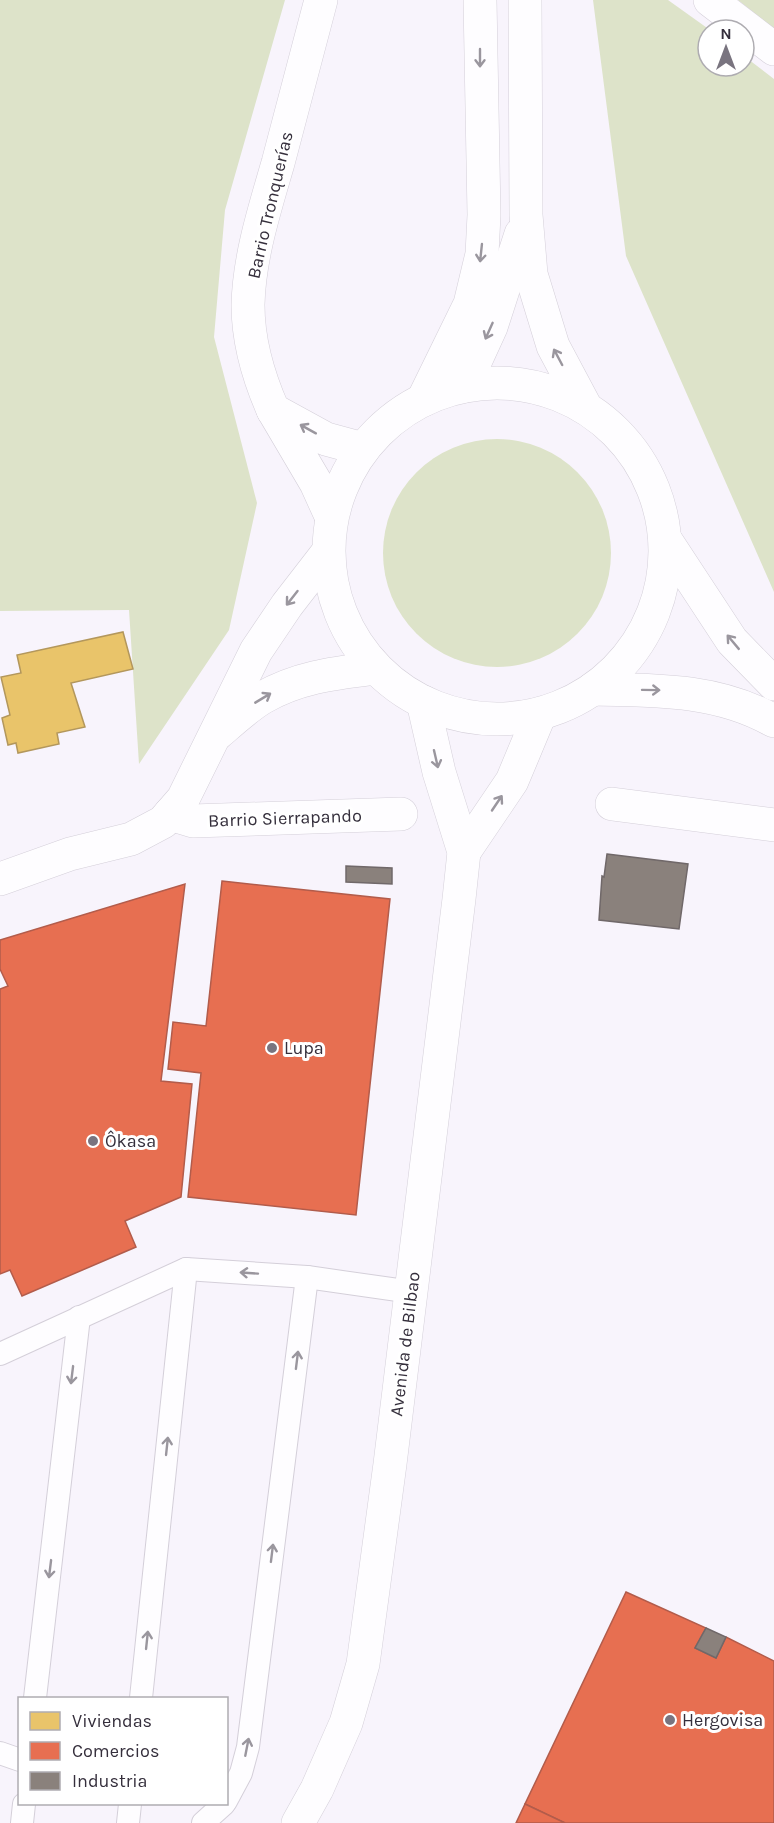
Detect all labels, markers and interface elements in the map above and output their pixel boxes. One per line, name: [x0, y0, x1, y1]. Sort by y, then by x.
north arrow: [696, 18, 756, 78]
text: N: [720, 24, 732, 43]
one-way arrow: [475, 48, 486, 68]
street label: Barrio Tronquerías: [242, 129, 298, 281]
one-way arrow: [475, 243, 486, 263]
one-way arrow: [483, 321, 494, 340]
one-way arrow: [552, 349, 564, 366]
one-way arrow: [300, 423, 317, 435]
one-way arrow: [285, 590, 298, 606]
one-way arrow: [727, 634, 740, 650]
one-way arrow: [641, 685, 661, 696]
one-way arrow: [254, 692, 271, 704]
one-way arrow: [430, 749, 442, 768]
one-way arrow: [491, 795, 503, 812]
street label: Barrio Sierrapando: [208, 804, 362, 832]
place label: Lupa: [284, 1037, 324, 1059]
marker: Lupa: [265, 1041, 279, 1055]
place label: Ôkasa: [105, 1130, 156, 1152]
marker: Ôkasa: [86, 1134, 100, 1148]
one-way arrow: [239, 1268, 259, 1279]
street label: Avenida de Bilbao: [385, 1270, 425, 1418]
one-way arrow: [292, 1350, 303, 1370]
one-way arrow: [66, 1365, 77, 1385]
one-way arrow: [162, 1437, 173, 1457]
one-way arrow: [267, 1544, 278, 1564]
one-way arrow: [44, 1558, 55, 1578]
one-way arrow: [142, 1631, 153, 1651]
legend: [18, 1697, 228, 1805]
place label: Hergovisa: [682, 1709, 763, 1731]
text: Viviendas: [72, 1710, 152, 1732]
marker: Hergovisa: [663, 1713, 677, 1727]
one-way arrow: [242, 1737, 253, 1757]
text: Comercios: [72, 1740, 159, 1762]
text: Industria: [72, 1770, 147, 1792]

